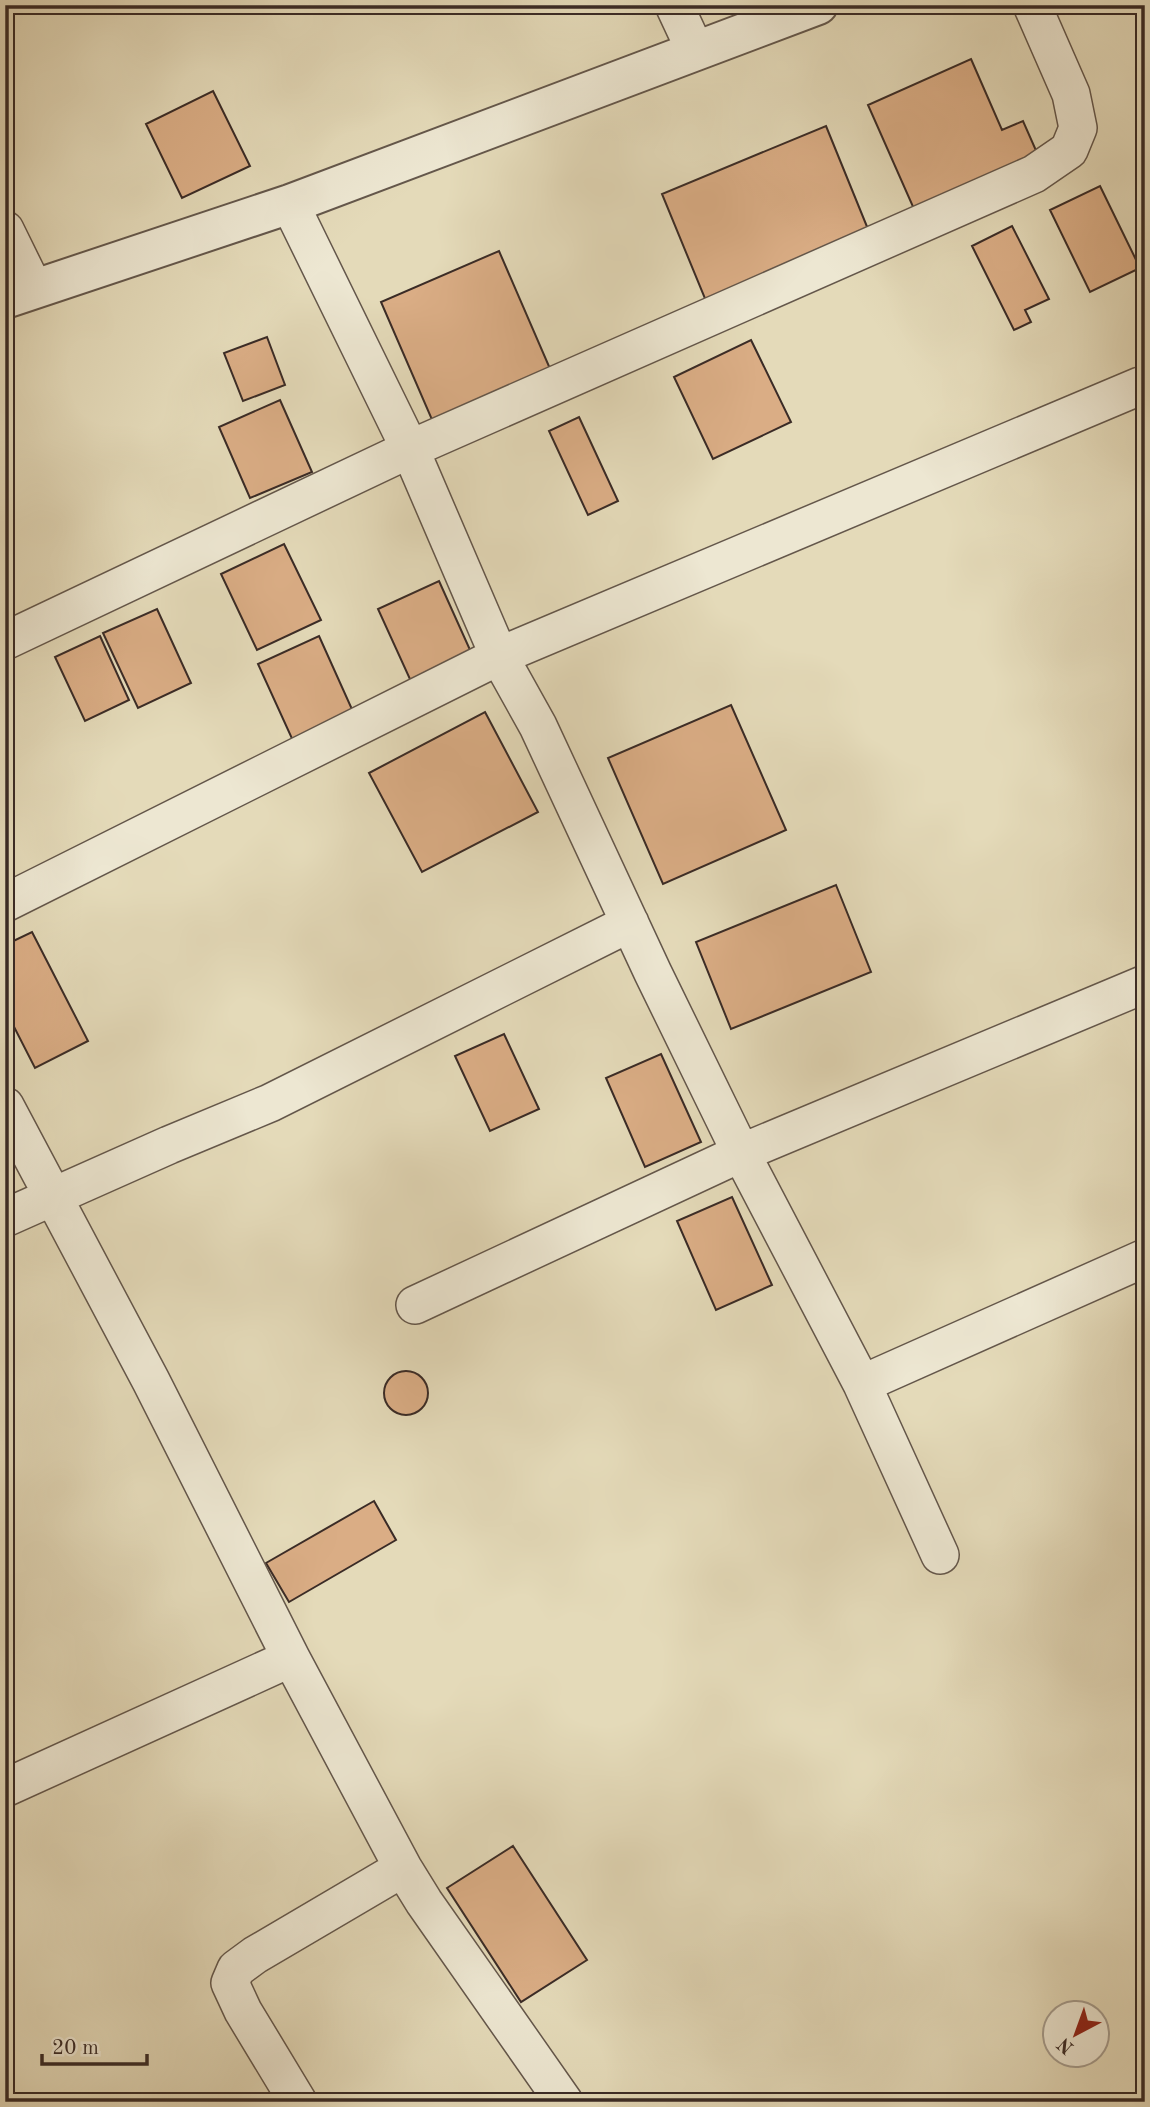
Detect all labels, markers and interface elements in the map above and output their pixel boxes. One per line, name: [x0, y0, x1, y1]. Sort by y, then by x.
north arrow: [1042, 1998, 1112, 2068]
scale bar: [42, 2023, 147, 2067]
text: N: [1054, 2033, 1078, 2057]
text: 20 m: [52, 2038, 99, 2059]

